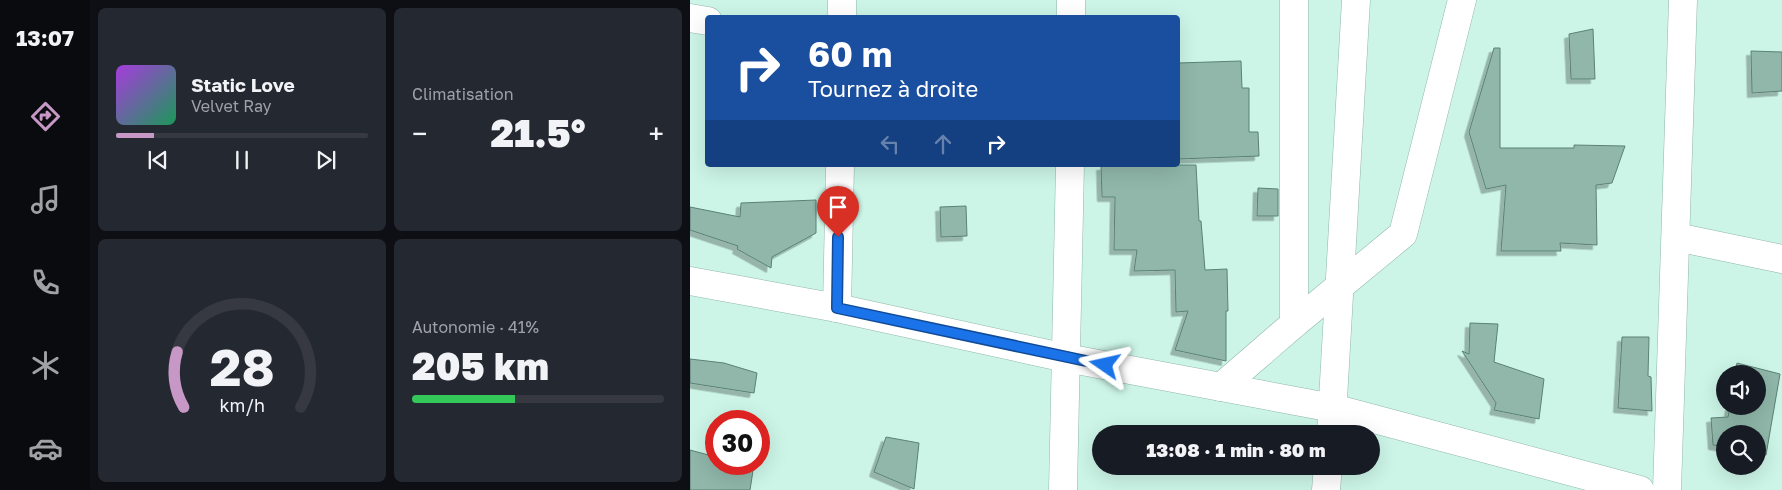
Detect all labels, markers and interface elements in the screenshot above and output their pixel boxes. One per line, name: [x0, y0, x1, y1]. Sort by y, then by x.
text: 13:07: [16, 24, 74, 51]
text: 60 m: [808, 33, 892, 75]
icon: right: [725, 35, 790, 100]
text: Static Love: [191, 73, 295, 96]
text: Tournez à droite: [808, 75, 978, 102]
text: Climatisation: [412, 84, 514, 104]
text: Velvet Ray: [191, 96, 272, 116]
icon: directions: [28, 99, 63, 134]
text: 21.5°: [491, 110, 585, 155]
text: −: [412, 117, 427, 150]
text: +: [649, 117, 664, 150]
icon: left: [876, 130, 904, 158]
icon: ahead: [929, 130, 957, 158]
icon: right: [982, 130, 1010, 158]
icon: previous: [144, 146, 172, 174]
icon: pause: [228, 146, 256, 174]
icon: next: [312, 146, 340, 174]
icon: music: [28, 182, 63, 217]
pin: [817, 186, 859, 237]
icon: arrive: [824, 193, 852, 221]
icon: phone: [28, 265, 63, 300]
text: Autonomie · 41%: [412, 317, 539, 337]
text: 28: [209, 335, 275, 397]
position arrow: [1078, 338, 1130, 390]
text: 205 km: [412, 343, 549, 388]
icon: climate: [28, 348, 63, 383]
map controls: [1716, 365, 1766, 475]
button: sound: [1716, 365, 1766, 415]
text: km/h: [219, 394, 265, 416]
speed limit sign: 30: [705, 410, 770, 475]
button: search: [1716, 425, 1766, 475]
icon: car: [28, 431, 63, 466]
text: 13:08 · 1 min · 80 m: [1146, 438, 1326, 461]

